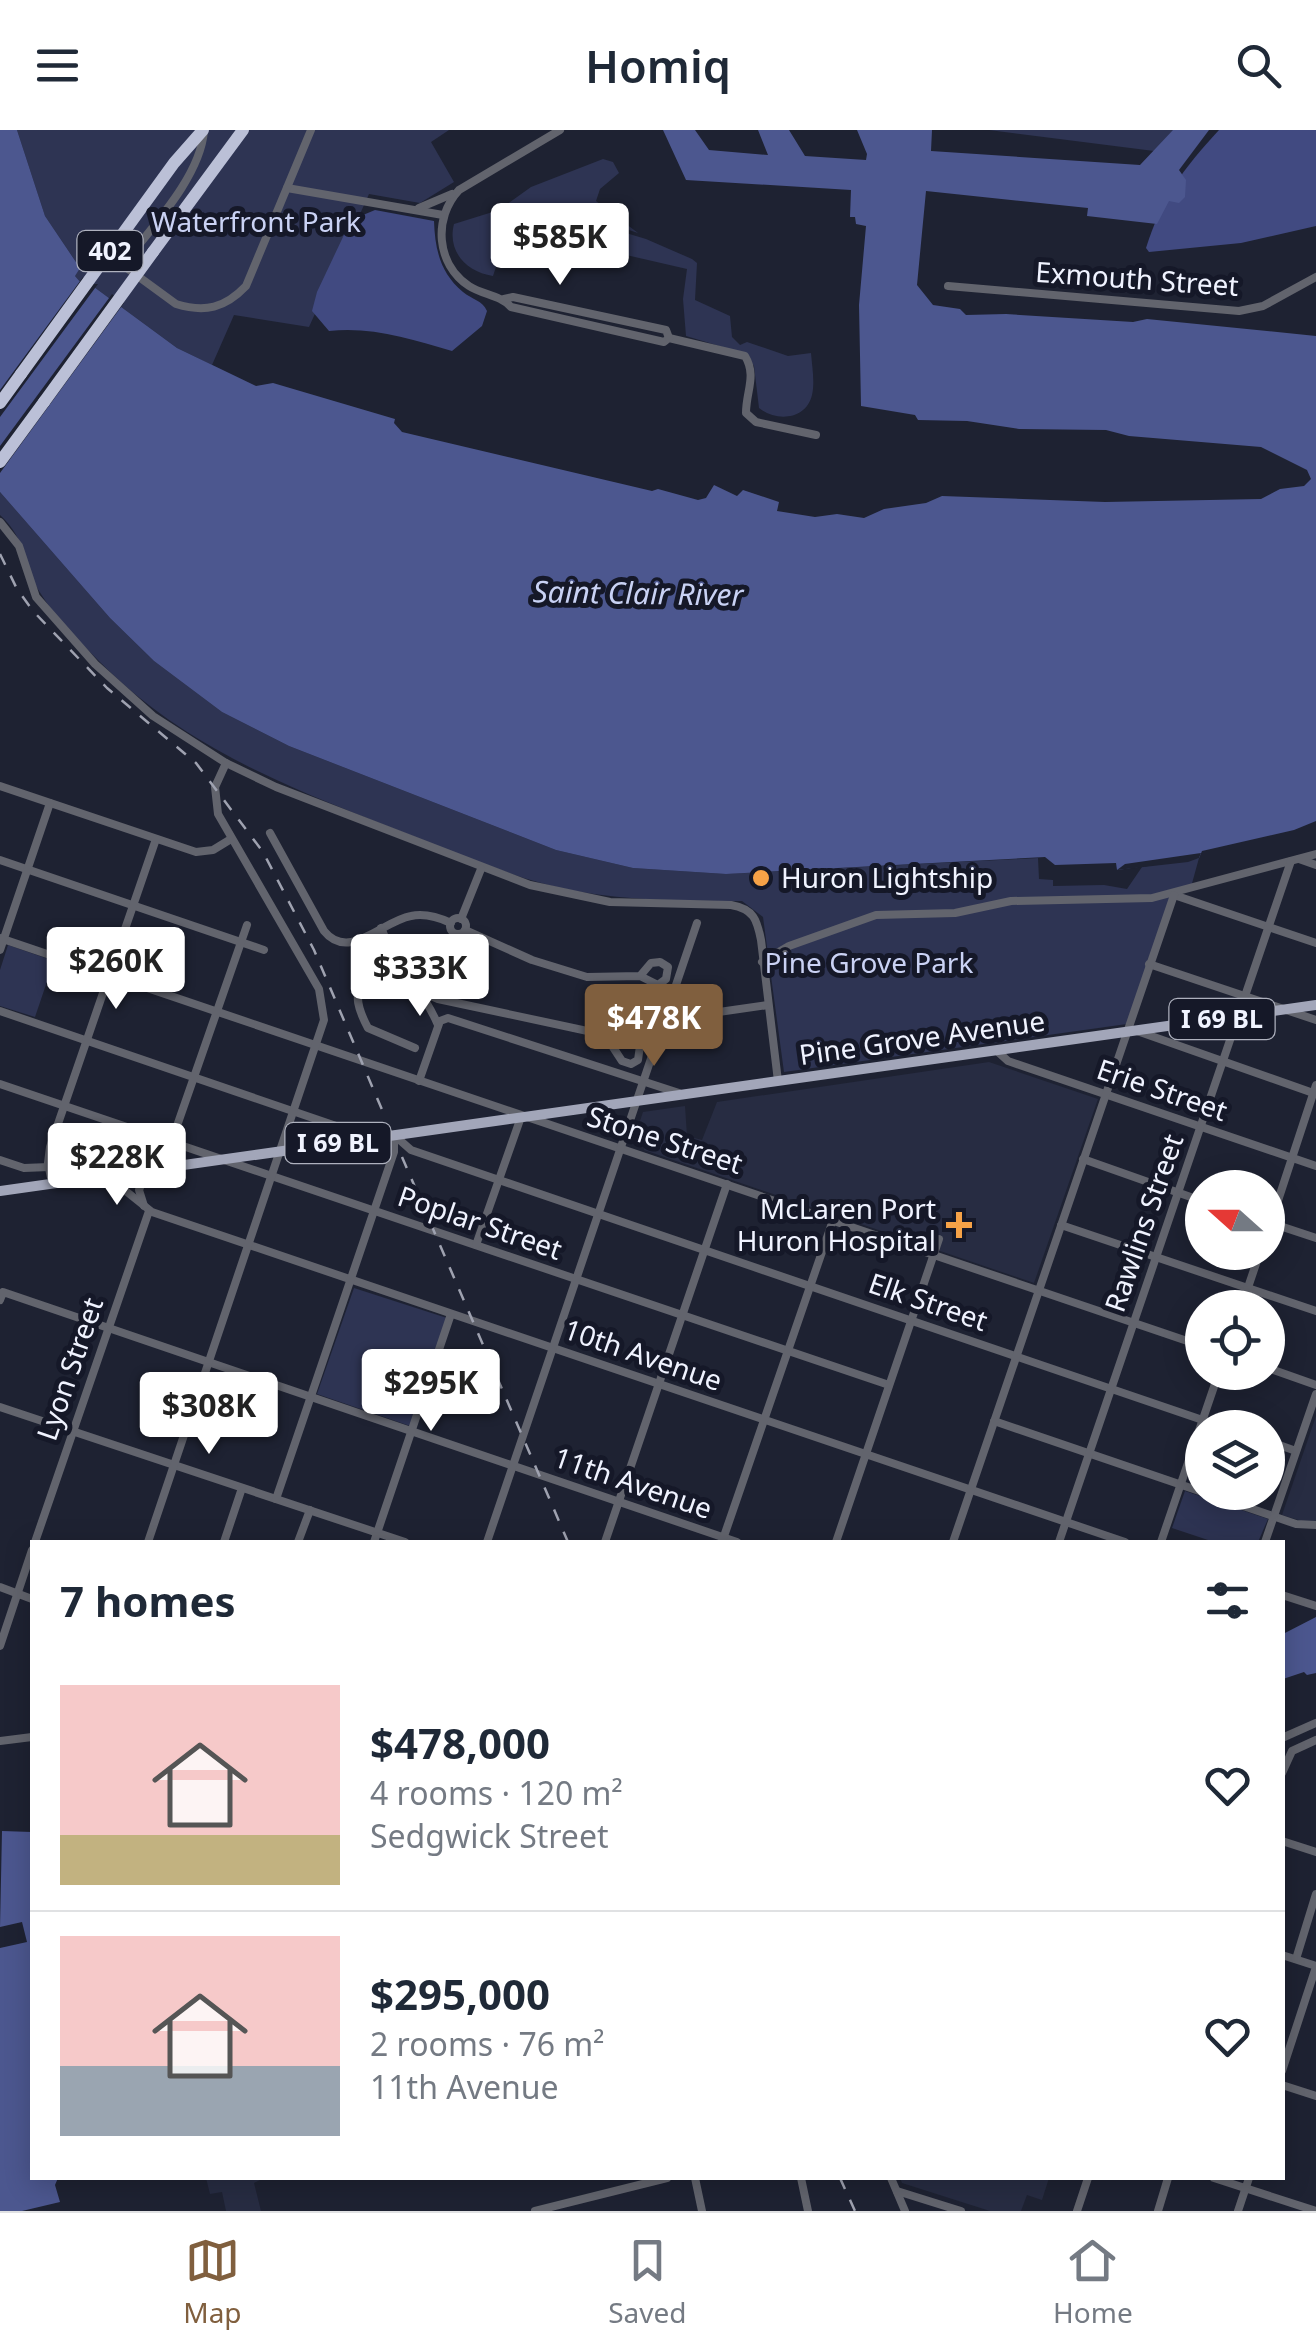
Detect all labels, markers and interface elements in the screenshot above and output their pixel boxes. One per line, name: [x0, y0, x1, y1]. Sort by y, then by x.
text: Homiq: [585, 35, 731, 96]
icon: menu: [30, 38, 85, 93]
icon: search: [1231, 38, 1286, 93]
park label: Waterfront Park: [151, 202, 361, 240]
pin: $585K: [490, 203, 630, 288]
text: $585K: [513, 214, 607, 257]
road number: 402: [78, 231, 142, 271]
street label: Exmouth Street: [1034, 252, 1240, 304]
water label: Saint Clair River: [532, 570, 745, 615]
place label: Huron Lightship: [781, 858, 993, 896]
marker: Huron Lightship: [750, 867, 772, 889]
pin: $260K: [46, 927, 186, 1012]
pin: $333K: [350, 934, 490, 1019]
text: $260K: [69, 938, 163, 981]
park label: Pine Grove Park: [765, 943, 973, 981]
text: $333K: [373, 945, 467, 988]
pin: $478K: [584, 984, 724, 1069]
text: $478K: [607, 995, 701, 1038]
road number: I 69 BL: [1170, 999, 1274, 1039]
street label: Pine Grove Avenue: [796, 1001, 1047, 1073]
street label: Erie Street: [1092, 1049, 1233, 1129]
street label: Stone Street: [583, 1096, 748, 1182]
pin: $228K: [47, 1123, 187, 1208]
road number: I 69 BL: [286, 1123, 390, 1163]
street label: Rawlins Street: [1095, 1129, 1191, 1317]
text: $228K: [70, 1134, 164, 1177]
north arrow: [1185, 1170, 1285, 1270]
map controls: [1185, 1170, 1285, 1510]
street label: Poplar Street: [393, 1176, 567, 1268]
place label: McLaren Port Huron Hospital: [737, 1189, 936, 1259]
marker: McLaren Port Huron Hospital: [946, 1212, 972, 1238]
street label: Elk Street: [864, 1263, 993, 1339]
button: locate: [1185, 1290, 1285, 1390]
street label: Lyon Street: [27, 1292, 111, 1445]
street label: 10th Avenue: [559, 1309, 728, 1399]
pin: $295K: [361, 1349, 501, 1434]
text: $295K: [384, 1360, 478, 1403]
pin: $308K: [139, 1372, 279, 1457]
text: $308K: [162, 1383, 256, 1426]
button: layers: [1185, 1410, 1285, 1510]
street label: 11th Avenue: [549, 1437, 718, 1527]
text: 7 homes: [60, 1572, 236, 1629]
icon: filters: [1200, 1573, 1255, 1628]
text: $478,000: [370, 1714, 550, 1771]
icon: home: [140, 1725, 260, 1845]
icon: heart: [1200, 1758, 1255, 1813]
text: 4 rooms · 120 m²: [370, 1771, 623, 1814]
text: Sedgwick Street: [370, 1814, 609, 1857]
text: $295,000: [370, 1965, 550, 2022]
icon: home: [140, 1976, 260, 2096]
icon: heart: [1200, 2009, 1255, 2064]
text: 2 rooms · 76 m²: [370, 2022, 604, 2065]
text: 11th Avenue: [370, 2065, 559, 2108]
tab: Map: [183, 2233, 242, 2331]
tab: Saved: [608, 2233, 686, 2331]
tab: Home: [1053, 2233, 1133, 2331]

